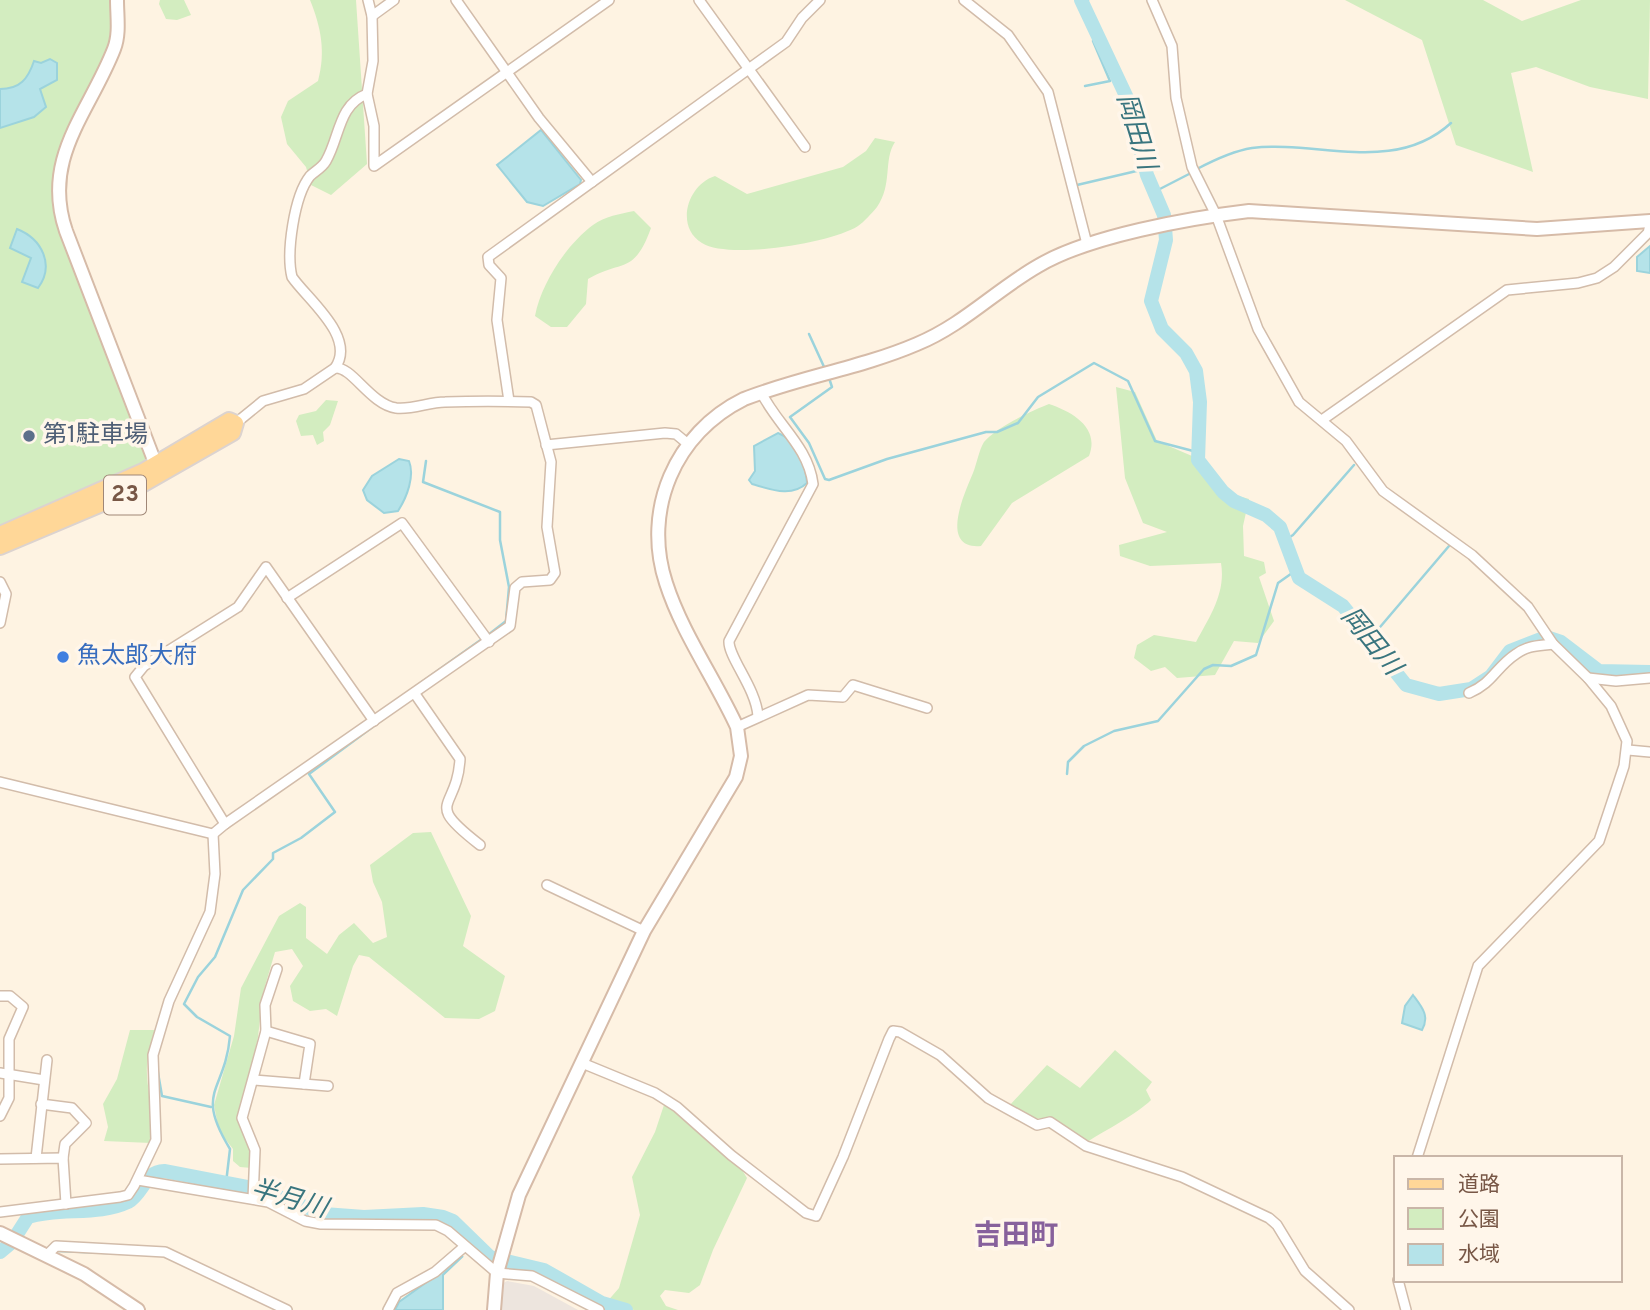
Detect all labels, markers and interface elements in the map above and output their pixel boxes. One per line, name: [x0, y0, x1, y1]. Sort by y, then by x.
water label: 岡田川: [1108, 90, 1163, 177]
place label: 第1駐車場: [43, 421, 148, 451]
marker: 第1駐車場: [21, 428, 37, 444]
road number: 23: [104, 475, 146, 514]
water label: 岡田川: [1333, 601, 1409, 685]
place label: 魚太郎大府: [77, 642, 197, 672]
marker: 魚太郎大府: [55, 649, 71, 665]
legend: [1394, 1156, 1622, 1282]
text: 道路: [1458, 1172, 1500, 1199]
water label: 半月川: [247, 1173, 334, 1227]
text: 公園: [1458, 1207, 1500, 1234]
district label: 吉田町: [974, 1219, 1058, 1255]
text: 水域: [1458, 1242, 1500, 1269]

